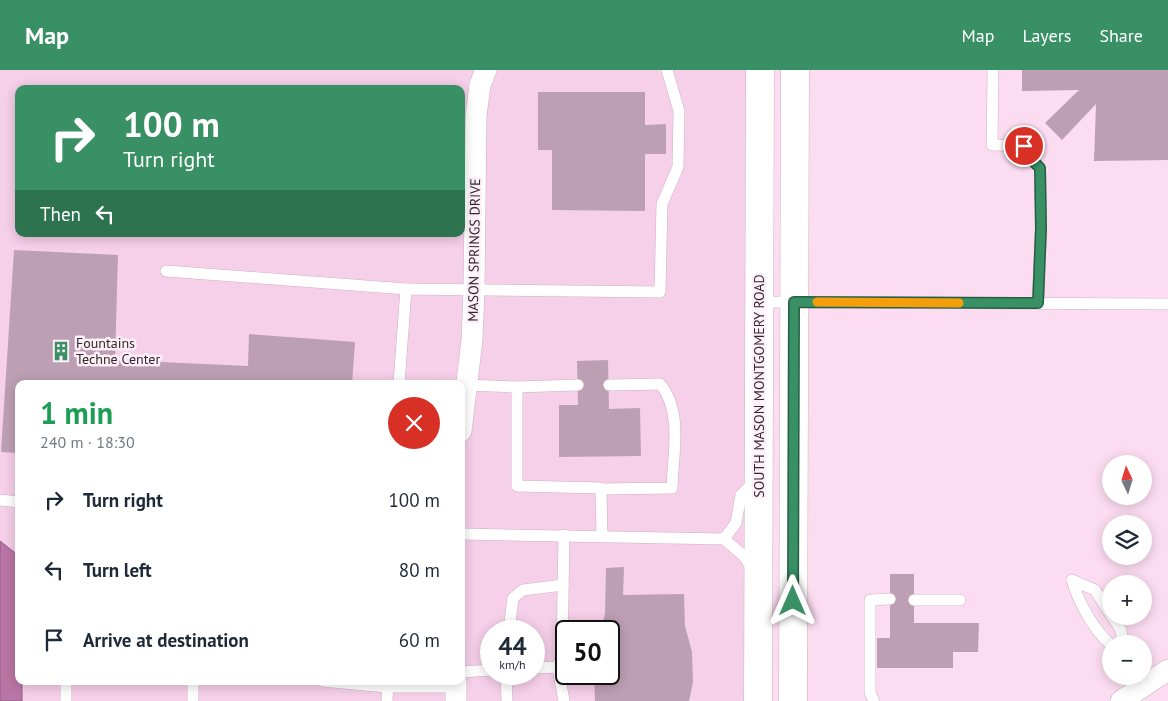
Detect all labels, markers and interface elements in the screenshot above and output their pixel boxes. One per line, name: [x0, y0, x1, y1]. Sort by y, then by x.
text: Map: [25, 20, 69, 51]
text: Map: [962, 24, 994, 47]
text: Layers: [1022, 24, 1071, 47]
text: Share: [1099, 24, 1143, 47]
text: 100 m: [123, 101, 220, 147]
icon: right: [40, 105, 105, 170]
pin: [1003, 125, 1045, 167]
icon: arrive: [1010, 132, 1038, 160]
text: Turn right: [123, 145, 215, 173]
street label: MASON SPRINGS DRIVE: [464, 178, 484, 322]
icon: left: [91, 200, 119, 228]
text: Then: [40, 202, 81, 226]
street label: SOUTH MASON MONTGOMERY ROAD: [750, 274, 768, 498]
place label: Fountains Techne Center: [76, 334, 160, 368]
building icon: Fountains Techne Center: [50, 340, 72, 362]
text: 1 min: [40, 393, 113, 432]
button: close: [388, 397, 440, 449]
text: 240 m · 18:30: [40, 432, 135, 452]
north arrow: [1102, 455, 1152, 505]
map controls: [1102, 455, 1152, 685]
icon: right: [40, 486, 68, 514]
text: Turn right: [83, 488, 163, 512]
text: 100 m: [388, 488, 440, 512]
button: layers: [1102, 515, 1152, 565]
icon: left: [40, 556, 68, 584]
text: Turn left: [83, 558, 152, 582]
text: 80 m: [399, 558, 440, 582]
position arrow: [766, 574, 818, 626]
button: +: [1102, 575, 1152, 625]
speed limit sign: 50: [555, 620, 620, 685]
icon: arrive: [40, 626, 68, 654]
text: Arrive at destination: [83, 628, 249, 652]
text: 60 m: [399, 628, 440, 652]
text: 44: [498, 630, 527, 662]
button: −: [1102, 635, 1152, 685]
text: km/h: [499, 657, 526, 672]

